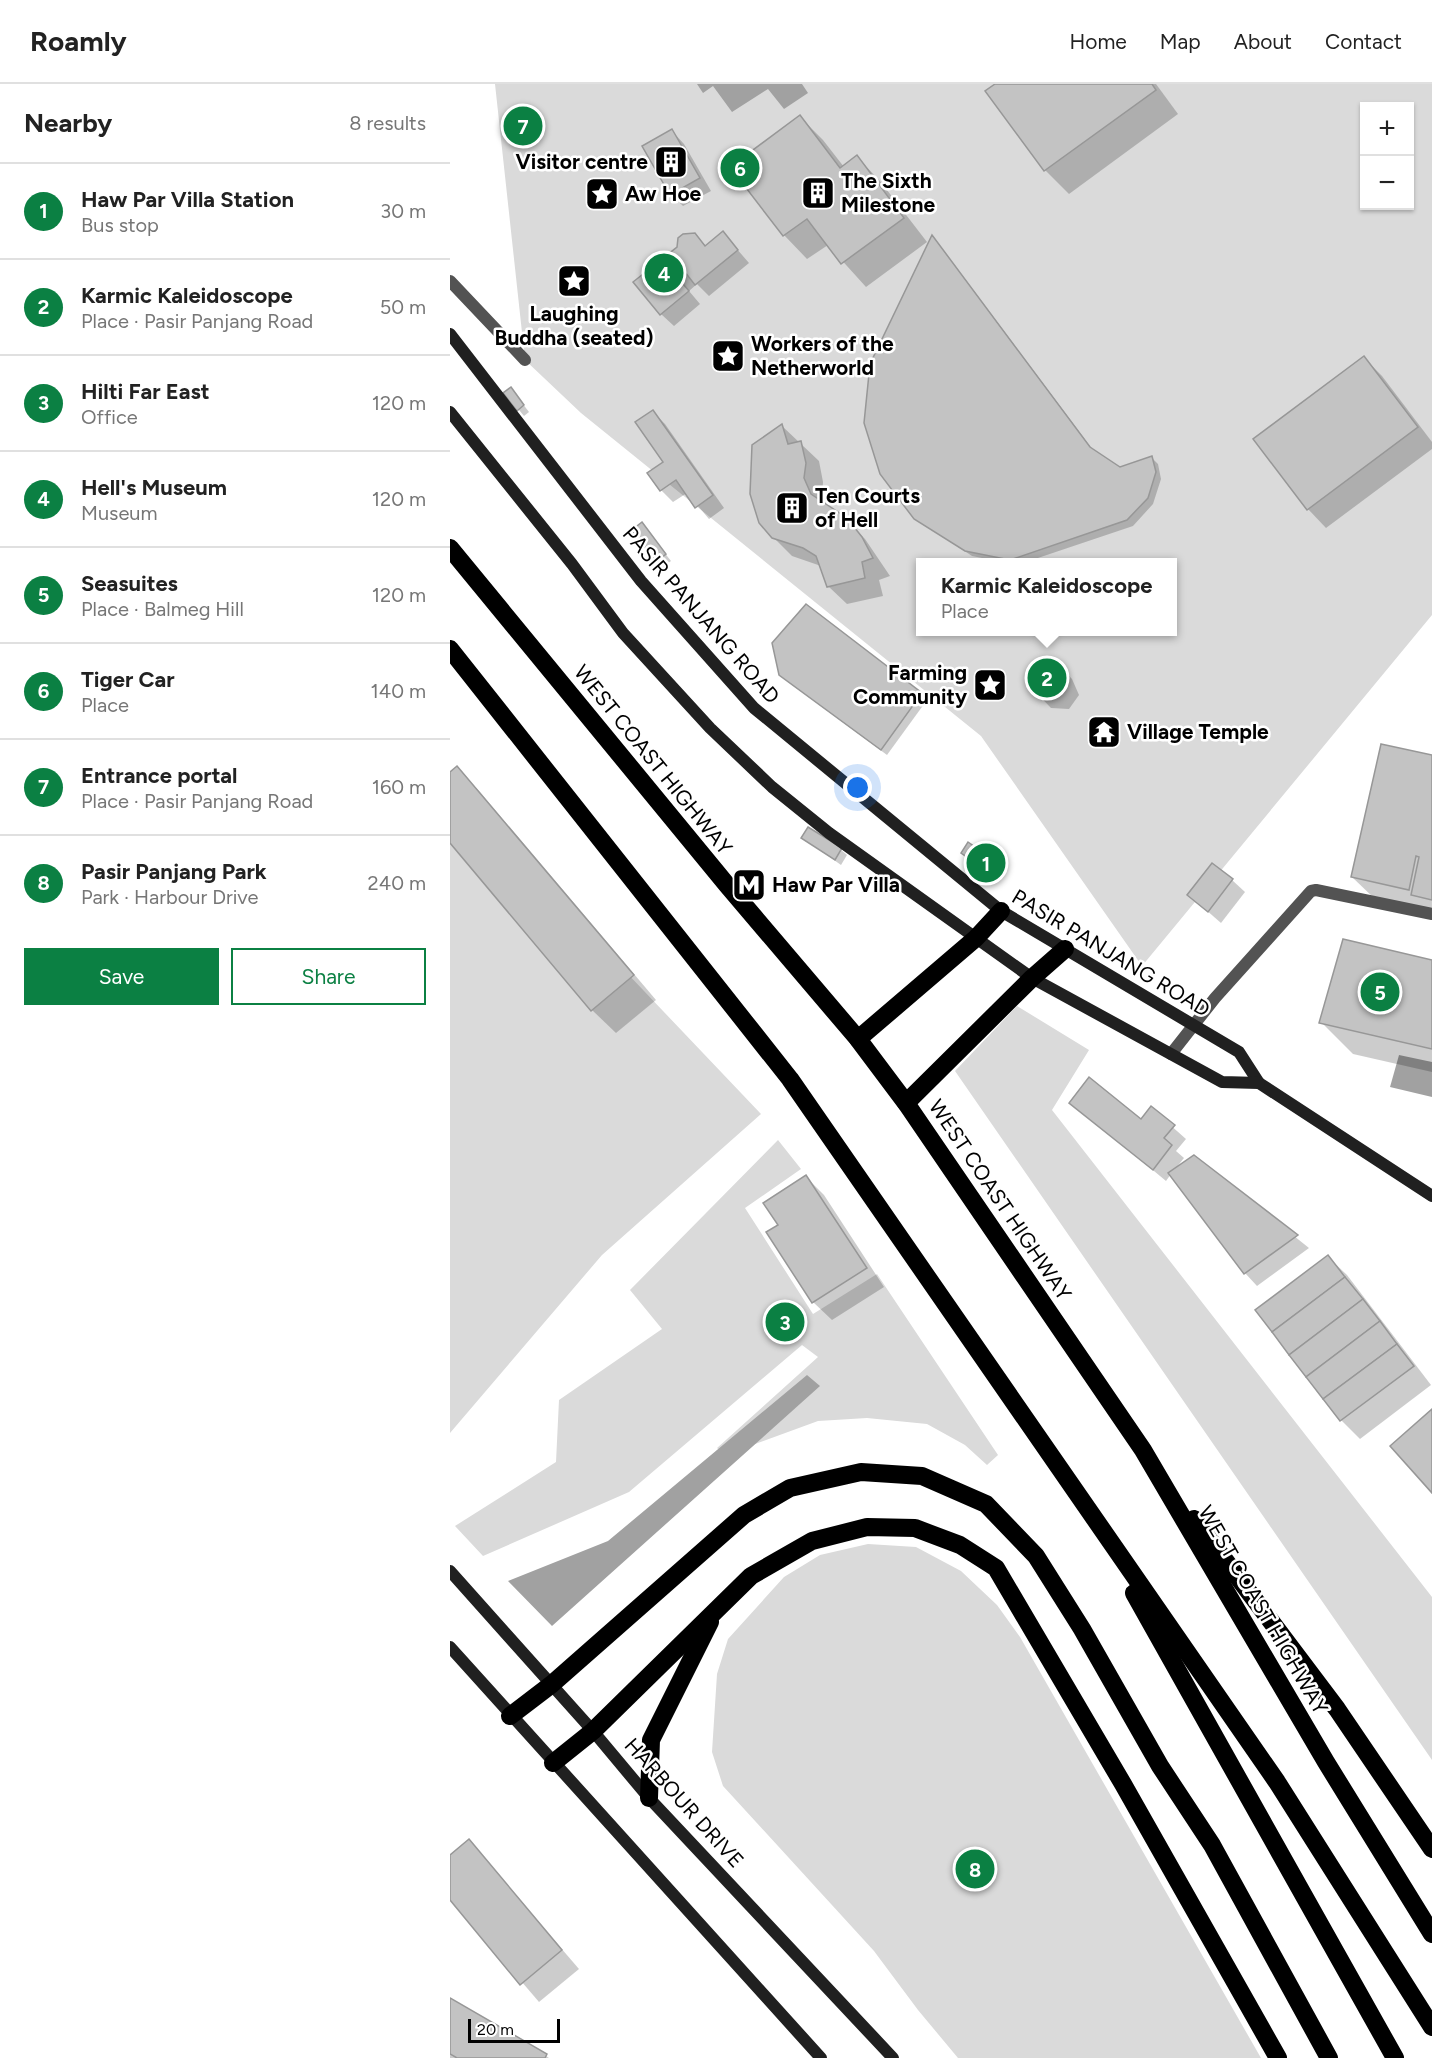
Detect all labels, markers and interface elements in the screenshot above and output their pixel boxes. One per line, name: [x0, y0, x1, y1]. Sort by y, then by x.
text: Roamly: [30, 24, 127, 58]
text: Home: [1070, 29, 1127, 54]
text: Map: [1160, 29, 1201, 54]
text: About: [1234, 29, 1292, 54]
text: Contact: [1325, 29, 1402, 54]
map controls: [1360, 102, 1414, 210]
button: +: [1360, 102, 1414, 156]
pin: 7: [504, 104, 542, 148]
text: Nearby: [24, 107, 112, 139]
text: 8 results: [349, 111, 426, 135]
building icon: Visitor centre: [653, 144, 689, 180]
pin: 6: [720, 146, 760, 190]
place label: Visitor centre: [516, 149, 648, 174]
button: −: [1360, 156, 1414, 210]
place label: The Sixth Milestone: [841, 168, 935, 217]
building icon: The Sixth Milestone: [800, 175, 836, 211]
place icon: Aw Hoe: [584, 176, 620, 212]
place label: Aw Hoe: [625, 181, 702, 206]
text: Haw Par Villa Station: [81, 186, 294, 213]
text: 1: [39, 199, 48, 223]
text: 30 m: [380, 199, 426, 223]
text: Bus stop: [81, 213, 159, 237]
pin: 4: [644, 250, 684, 296]
place icon: Laughing Buddha (seated): [556, 263, 592, 299]
text: Karmic Kaleidoscope: [81, 282, 293, 309]
text: 2: [38, 295, 49, 319]
text: 50 m: [380, 295, 426, 319]
place label: Laughing Buddha (seated): [495, 301, 653, 350]
text: Place · Pasir Panjang Road: [81, 309, 313, 333]
place label: Workers of the Netherworld: [751, 331, 894, 380]
place icon: Workers of the Netherworld: [710, 338, 746, 374]
text: Hilti Far East: [81, 378, 210, 405]
text: 3: [38, 391, 49, 415]
text: 120 m: [372, 391, 426, 415]
text: Office: [81, 405, 138, 429]
text: Hell's Museum: [81, 474, 227, 501]
place label: Ten Courts of Hell: [815, 483, 920, 532]
text: 4: [37, 487, 50, 511]
text: 120 m: [372, 487, 426, 511]
building icon: Ten Courts of Hell: [774, 490, 810, 526]
text: Museum: [81, 501, 158, 525]
street label: PASIR PANJANG ROAD: [618, 521, 785, 708]
popup: [916, 558, 1177, 636]
text: Seasuites: [81, 570, 178, 597]
text: Karmic Kaleidoscope: [941, 572, 1152, 599]
text: 5: [38, 583, 49, 607]
text: 120 m: [372, 583, 426, 607]
text: Place · Balmeg Hill: [81, 597, 244, 621]
text: Place: [941, 599, 989, 623]
pin: 2: [1028, 656, 1066, 700]
street label: WEST COAST HIGHWAY: [569, 660, 738, 860]
place label: Farming Community: [853, 660, 968, 709]
text: Tiger Car: [81, 666, 175, 693]
place icon: Farming Community: [972, 667, 1008, 703]
text: 6: [38, 679, 49, 703]
text: 140 m: [371, 679, 426, 703]
text: Place: [81, 693, 129, 717]
temple icon: Village Temple: [1086, 714, 1122, 750]
place label: Village Temple: [1127, 719, 1269, 744]
text: Entrance portal: [81, 762, 237, 789]
your location: [843, 773, 872, 802]
text: 7: [38, 775, 49, 799]
text: 160 m: [372, 775, 426, 799]
text: Place · Pasir Panjang Road: [81, 789, 313, 813]
pin: 1: [966, 840, 1006, 886]
text: Pasir Panjang Park: [81, 858, 267, 885]
metro station icon: Haw Par Villa: [731, 867, 767, 903]
text: 8: [37, 871, 50, 895]
text: 240 m: [368, 871, 426, 895]
place label: Haw Par Villa: [772, 872, 900, 897]
street label: PASIR PANJANG ROAD: [1008, 884, 1215, 1022]
text: Park · Harbour Drive: [81, 885, 258, 909]
button: Save: [24, 948, 219, 1005]
button: Share: [231, 948, 426, 1005]
pin: 5: [1360, 970, 1400, 1014]
street label: WEST COAST HIGHWAY: [924, 1095, 1077, 1305]
pin: 3: [766, 1300, 804, 1344]
street label: WEST COAST HIGHWAY: [1193, 1501, 1334, 1719]
street label: HARBOUR DRIVE: [620, 1733, 749, 1873]
pin: 8: [956, 1846, 994, 1892]
scale bar: [468, 2016, 560, 2044]
text: 20 m: [477, 2020, 514, 2039]

